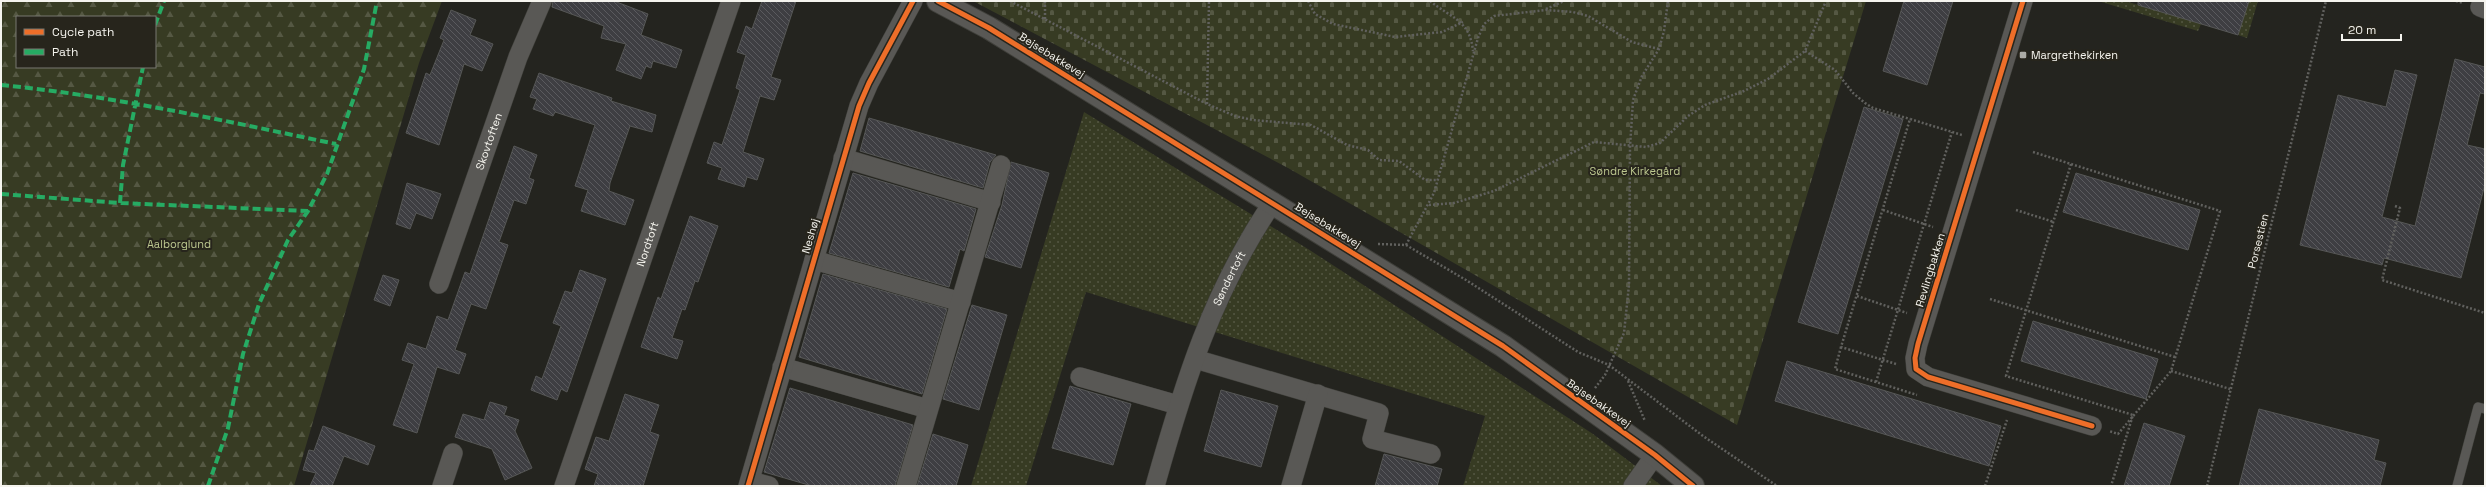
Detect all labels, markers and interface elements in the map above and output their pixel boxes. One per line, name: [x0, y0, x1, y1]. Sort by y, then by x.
legend: [16, 16, 156, 68]
scale bar: [2342, 16, 2401, 42]
text: 20 m: [2348, 22, 2376, 38]
text: Cycle path: [52, 24, 114, 40]
street label: Bejsebakkevej: [1016, 29, 1088, 81]
text: Path: [52, 44, 78, 60]
place label: Margrethekirken: [2031, 48, 2118, 62]
marker: Margrethekirken: [2018, 50, 2028, 60]
street label: Skovtoften: [472, 111, 505, 172]
park label: Søndre Kirkegård: [1590, 164, 1680, 178]
street label: Bejsebakkevej: [1292, 199, 1364, 251]
street label: Porsestien: [2244, 212, 2272, 270]
street label: Neshøj: [798, 217, 822, 255]
street label: Nordtoft: [633, 220, 662, 268]
street label: Revlingbakken: [1912, 231, 1948, 309]
park label: Aalborglund: [147, 237, 211, 251]
street label: Søndertoft: [1210, 248, 1249, 308]
street label: Bejsebakkevej: [1564, 376, 1634, 430]

